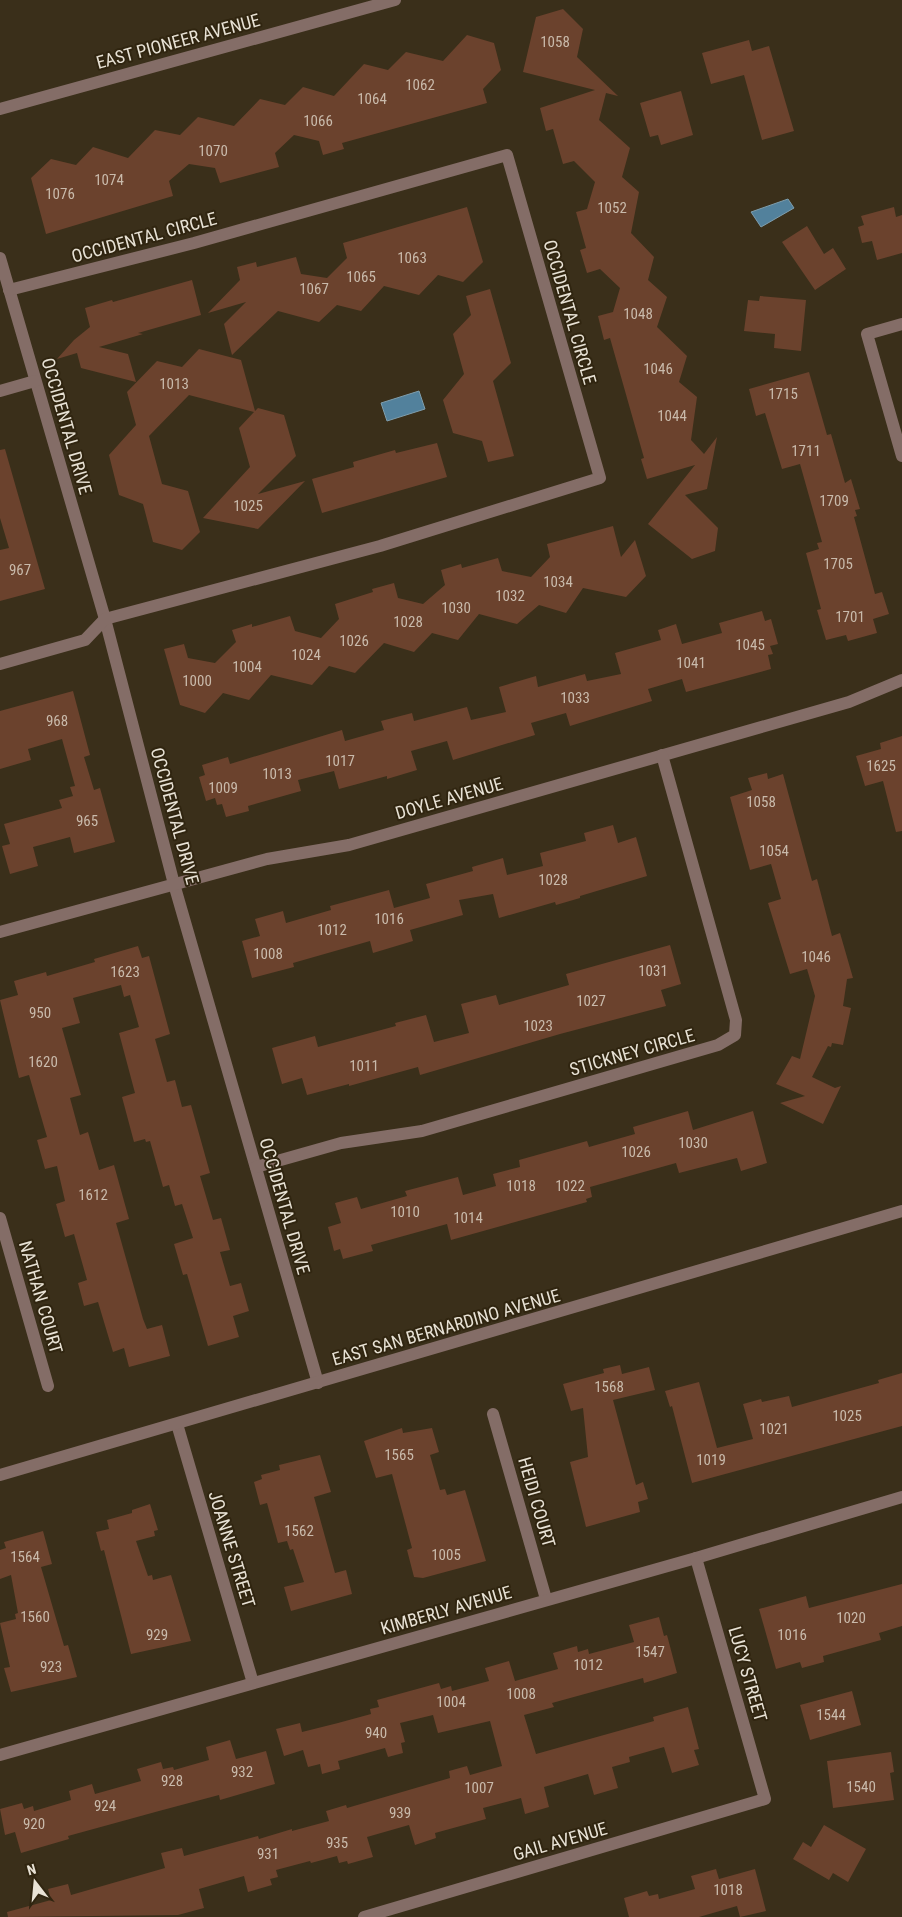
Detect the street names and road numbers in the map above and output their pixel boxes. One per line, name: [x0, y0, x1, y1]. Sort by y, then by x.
street label: EAST PIONEER AVENUE: [94, 9, 262, 73]
street label: OCCIDENTAL CIRCLE: [69, 207, 219, 266]
street label: OCCIDENTAL CIRCLE: [539, 237, 601, 387]
street label: OCCIDENTAL DRIVE: [37, 355, 97, 497]
street label: OCCIDENTAL DRIVE: [147, 745, 203, 887]
street label: DOYLE AVENUE: [393, 773, 505, 823]
street label: STICKNEY CIRCLE: [567, 1024, 697, 1080]
street label: OCCIDENTAL DRIVE: [255, 1135, 315, 1277]
street label: NATHAN COURT: [15, 1238, 67, 1356]
street label: EAST SAN BERNARDINO AVENUE: [330, 1284, 562, 1370]
street label: HEIDI COURT: [514, 1454, 560, 1550]
street label: JOANNE STREET: [204, 1488, 260, 1610]
street label: KIMBERLY AVENUE: [378, 1581, 514, 1639]
street label: LUCY STREET: [724, 1624, 772, 1724]
street label: GAIL AVENUE: [510, 1818, 610, 1864]

